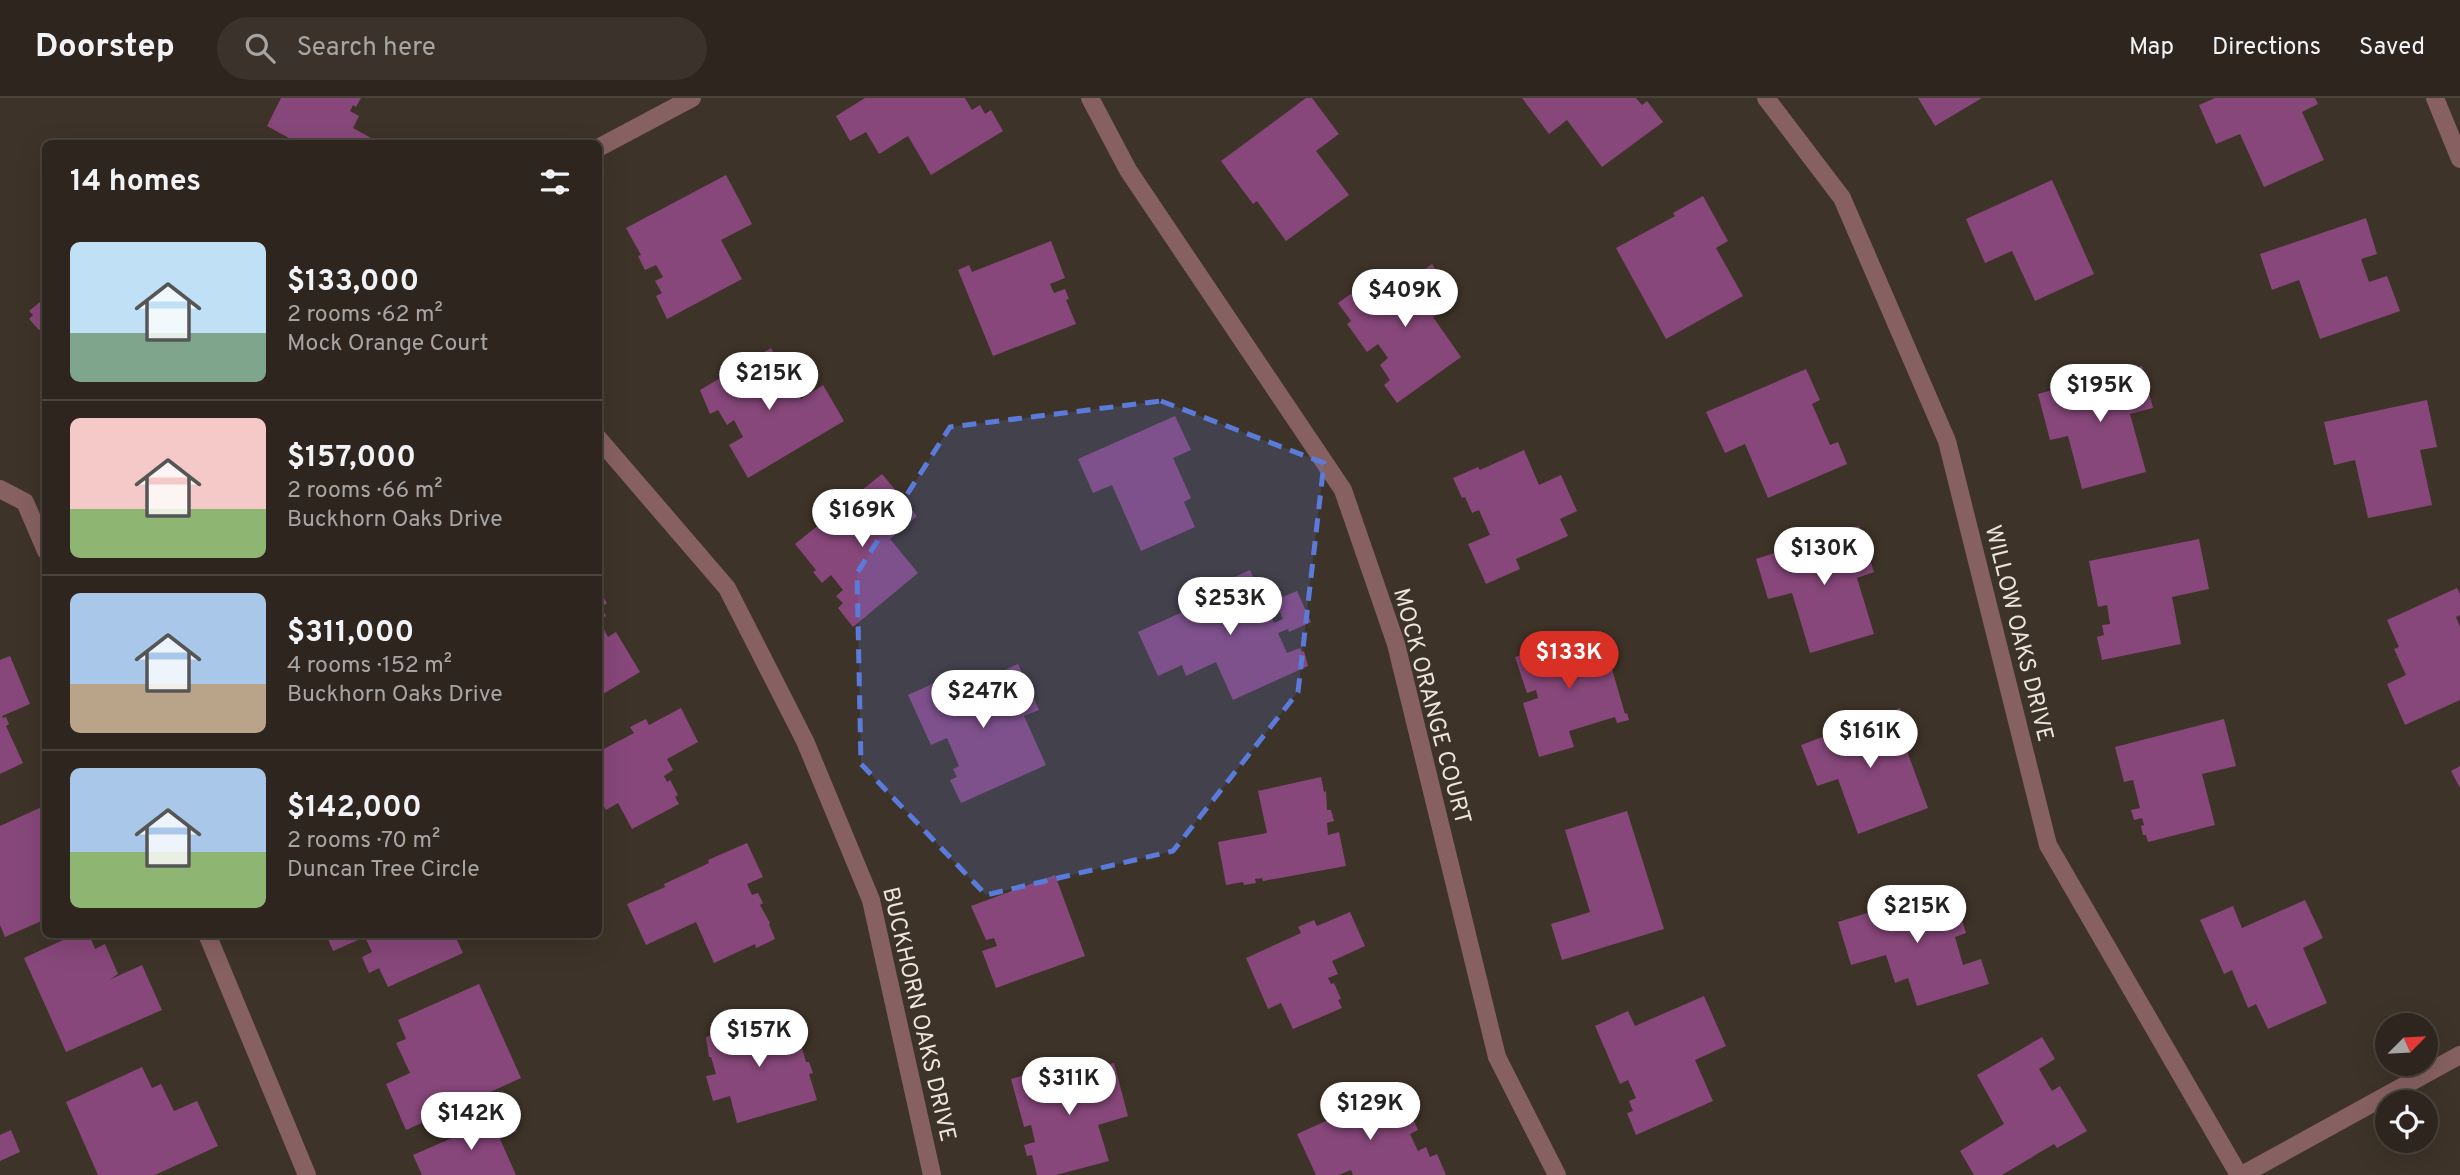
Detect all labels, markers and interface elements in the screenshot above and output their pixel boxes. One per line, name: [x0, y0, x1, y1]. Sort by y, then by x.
search box: [217, 17, 707, 80]
text: Doorstep: [35, 27, 175, 69]
icon: search: [241, 29, 279, 67]
text: Search here: [297, 32, 436, 65]
text: Map: [2129, 33, 2174, 63]
text: Directions: [2212, 33, 2321, 63]
text: Saved: [2359, 33, 2425, 63]
icon: filters: [536, 163, 574, 201]
text: 14 homes: [70, 164, 201, 201]
text: $133,000: [287, 264, 419, 301]
icon: home: [126, 270, 210, 354]
pin: $409K: [1356, 270, 1454, 329]
text: $409K: [1368, 277, 1442, 306]
text: 2 rooms · 62 m²: [287, 301, 443, 330]
text: Mock Orange Court: [287, 330, 488, 359]
pin: $215K: [720, 352, 818, 412]
text: $215K: [735, 360, 803, 389]
pin: $195K: [2051, 364, 2149, 424]
text: $195K: [2066, 372, 2134, 401]
text: $157,000: [287, 440, 416, 477]
icon: home: [126, 446, 210, 530]
text: 2 rooms · 66 m²: [287, 477, 443, 506]
pin: $169K: [813, 490, 911, 549]
text: $169K: [828, 497, 896, 526]
text: Buckhorn Oaks Drive: [287, 506, 503, 535]
street label: WILLOW OAKS DRIVE: [1977, 522, 2058, 745]
pin: $130K: [1775, 528, 1873, 587]
text: $130K: [1790, 535, 1858, 564]
pin: $253K: [1181, 578, 1279, 637]
text: $253K: [1194, 585, 1266, 614]
street label: MOCK ORANGE COURT: [1385, 585, 1476, 828]
text: $311,000: [287, 615, 414, 652]
icon: home: [126, 621, 210, 705]
pin: $133K: [1520, 632, 1618, 691]
text: $133K: [1536, 639, 1602, 668]
text: 4 rooms · 152 m²: [287, 652, 452, 681]
pin: $247K: [934, 670, 1032, 730]
text: $247K: [947, 678, 1019, 707]
text: Buckhorn Oaks Drive: [287, 681, 503, 710]
pin: $161K: [1821, 710, 1919, 770]
text: $161K: [1839, 718, 1901, 747]
text: $142,000: [287, 790, 422, 827]
icon: home: [126, 796, 210, 880]
text: 2 rooms · 70 m²: [287, 827, 440, 856]
text: Duncan Tree Circle: [287, 856, 480, 885]
street label: BUCKHORN OAKS DRIVE: [874, 884, 961, 1145]
pin: $215K: [1868, 886, 1966, 945]
text: $215K: [1883, 893, 1951, 922]
pin: $157K: [710, 1010, 808, 1069]
north arrow: [2375, 1013, 2438, 1076]
map controls: [2375, 1013, 2438, 1153]
text: $157K: [726, 1017, 792, 1046]
pin: $311K: [1020, 1058, 1118, 1117]
text: $311K: [1038, 1065, 1100, 1094]
pin: $129K: [1321, 1082, 1419, 1142]
text: $129K: [1336, 1090, 1404, 1119]
button: locate: [2375, 1090, 2438, 1153]
pin: $142K: [422, 1093, 520, 1152]
text: $142K: [437, 1100, 505, 1129]

